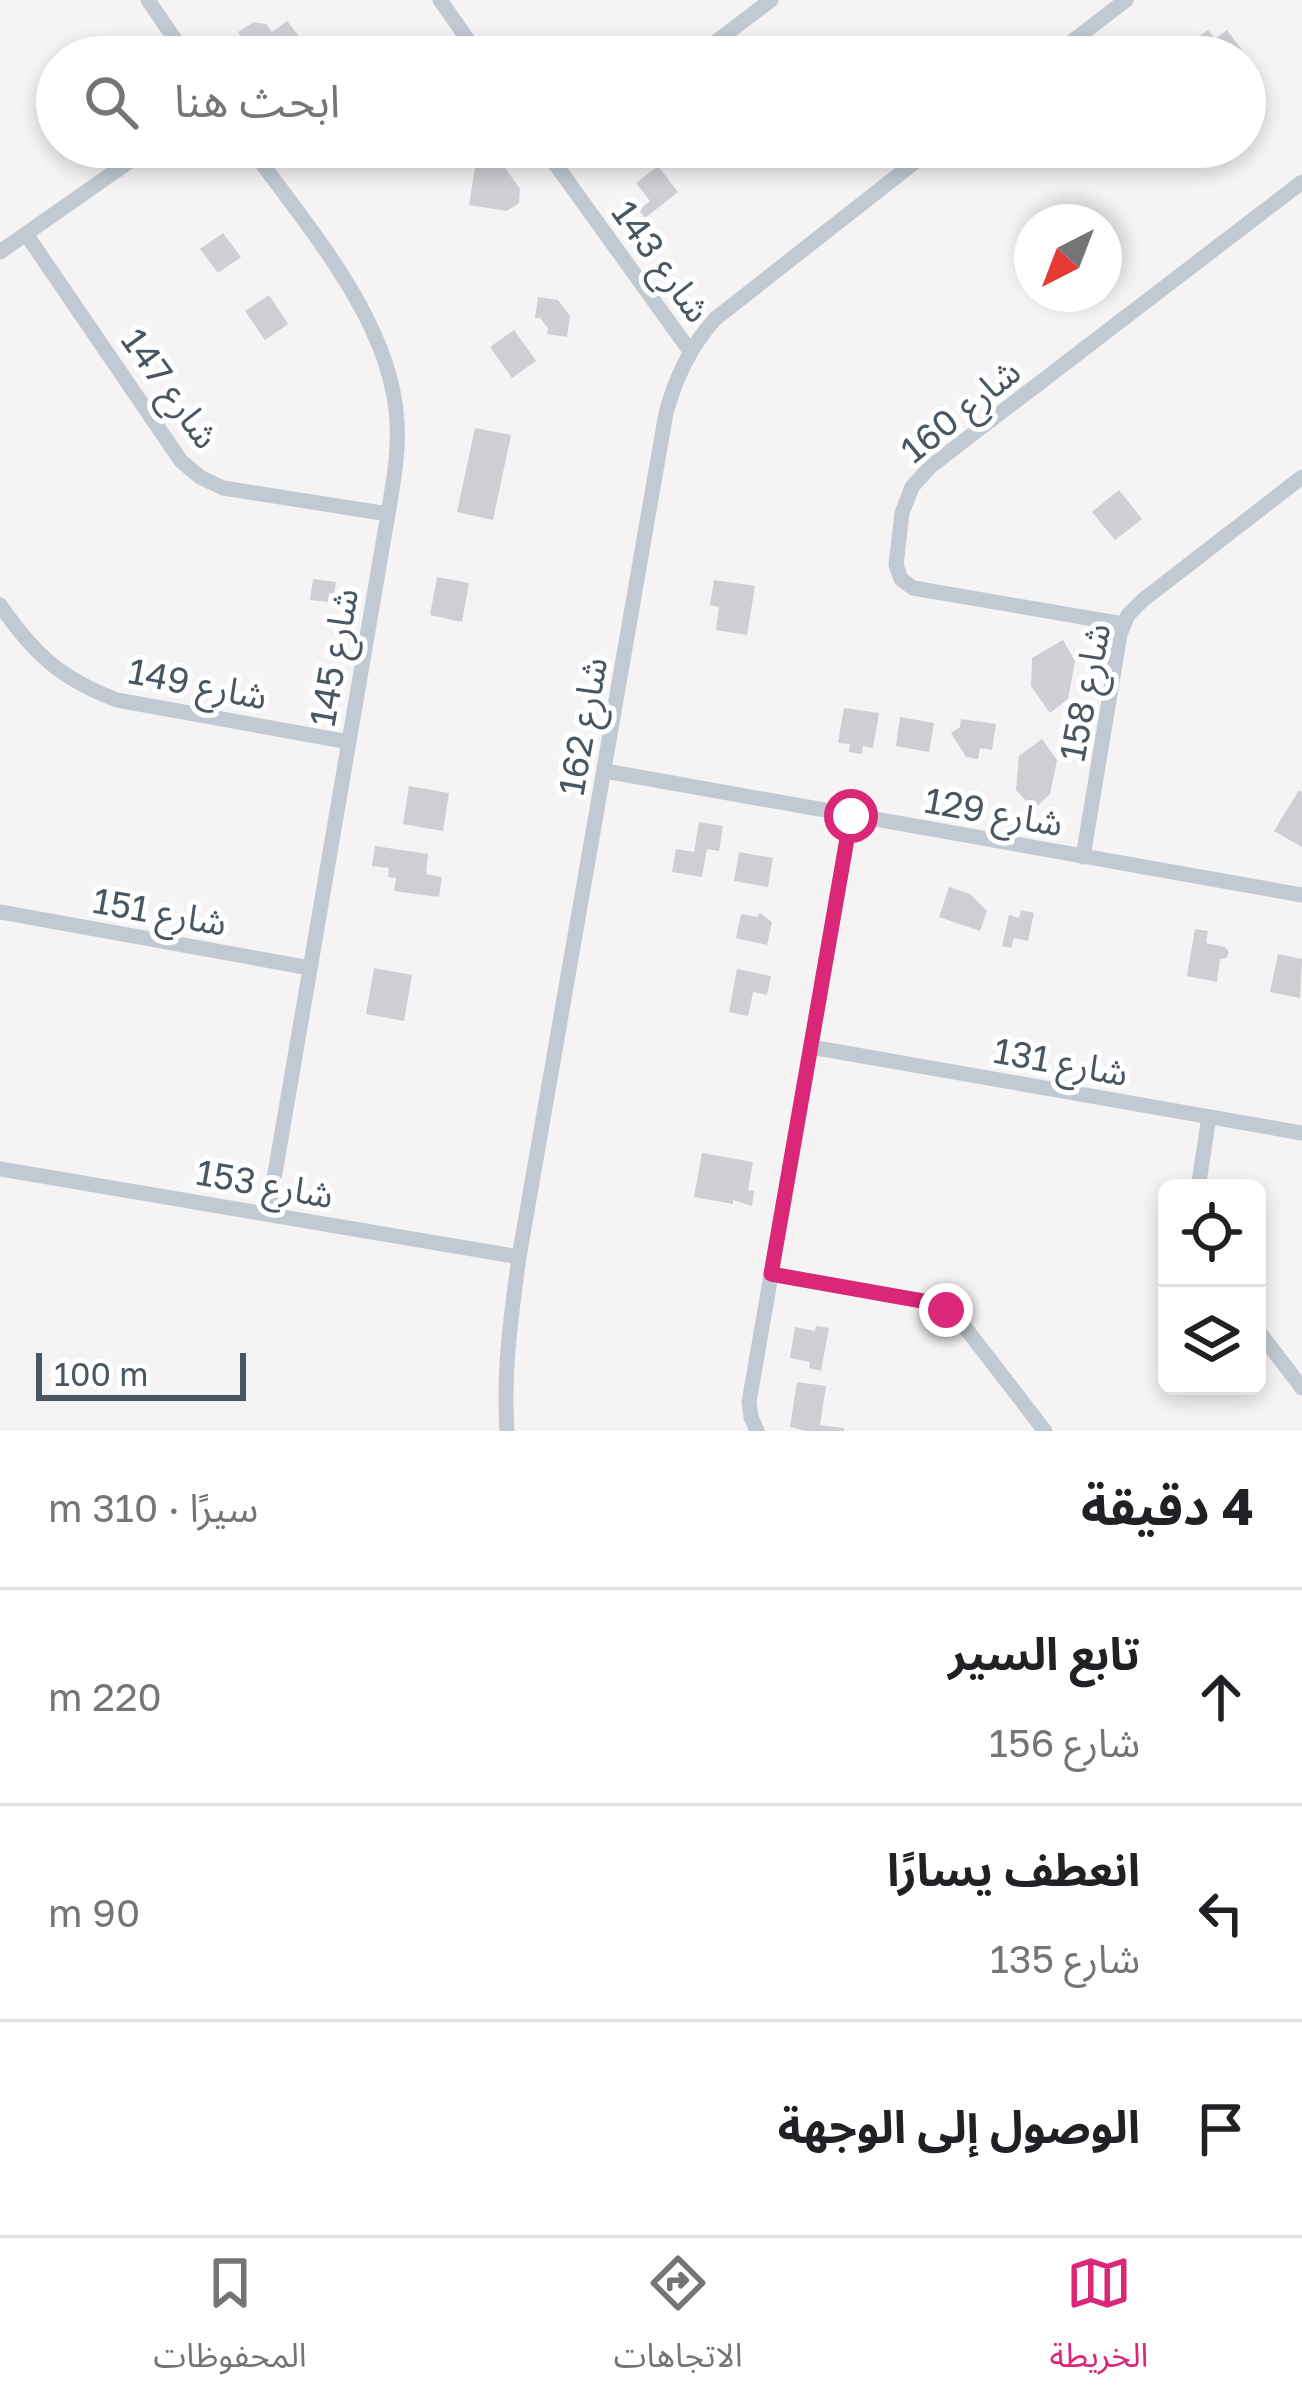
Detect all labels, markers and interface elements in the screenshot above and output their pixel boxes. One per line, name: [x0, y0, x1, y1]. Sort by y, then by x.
search box: [36, 36, 1266, 168]
icon: search: [78, 69, 144, 135]
text: ابحث هنا: [174, 73, 340, 127]
street label: شارع 143: [599, 192, 720, 334]
north arrow: [1014, 204, 1122, 312]
street label: شارع 147: [108, 320, 229, 460]
street label: شارع 160: [892, 349, 1032, 476]
street label: شارع 145: [300, 585, 372, 730]
street label: شارع 158: [1050, 619, 1124, 766]
street label: شارع 149: [124, 649, 271, 723]
street label: شارع 162: [549, 654, 621, 799]
street label: شارع 129: [921, 778, 1066, 850]
route start: [824, 789, 878, 843]
street label: شارع 151: [89, 878, 230, 950]
street label: شارع 131: [990, 1028, 1131, 1100]
street label: شارع 153: [192, 1150, 337, 1222]
map controls: [1158, 1179, 1266, 1395]
button: locate: [1158, 1179, 1266, 1287]
route end: [919, 1283, 973, 1337]
button: layers: [1158, 1287, 1266, 1395]
scale bar: [36, 1347, 246, 1400]
text: 100 m: [54, 1354, 148, 1393]
text: 4 دقيقة: [1081, 1475, 1254, 1536]
text: سيرًا · 310 m: [48, 1484, 258, 1531]
text: تابع السير: [948, 1626, 1140, 1680]
icon: ahead: [1188, 1664, 1254, 1730]
text: 220 m: [48, 1673, 162, 1720]
text: شارع 156: [989, 1719, 1140, 1766]
text: انعطف يسارًا: [887, 1842, 1140, 1896]
icon: left: [1188, 1880, 1254, 1946]
text: 90 m: [48, 1889, 140, 1936]
text: شارع 135: [990, 1935, 1140, 1982]
icon: arrive: [1188, 2096, 1254, 2162]
text: الوصول إلى الوجهة: [778, 2099, 1140, 2153]
tab: المحفوظات: [154, 2250, 307, 2391]
tab: الاتجاهات: [614, 2250, 743, 2391]
tab: الخريطة: [1050, 2250, 1148, 2391]

